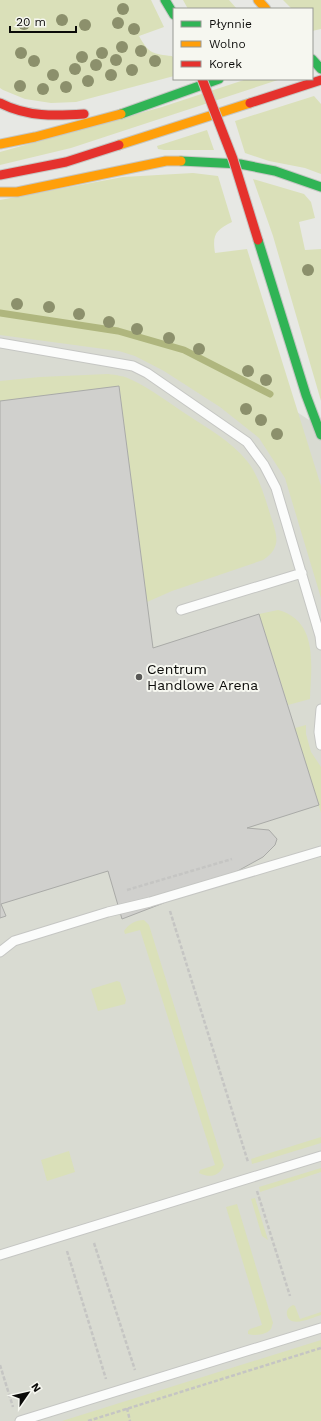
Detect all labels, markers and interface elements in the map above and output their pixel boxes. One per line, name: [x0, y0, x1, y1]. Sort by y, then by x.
scale bar: [10, 8, 76, 34]
legend: [173, 8, 313, 80]
text: 20 m: [16, 15, 46, 29]
text: Płynnie: [209, 17, 252, 31]
text: Wolno: [209, 37, 246, 51]
text: Korek: [209, 57, 242, 71]
place label: Centrum Handlowe Arena: [147, 661, 258, 693]
marker: Centrum Handlowe Arena: [134, 672, 144, 682]
north arrow: [8, 1373, 48, 1413]
text: N: [28, 1381, 44, 1395]

